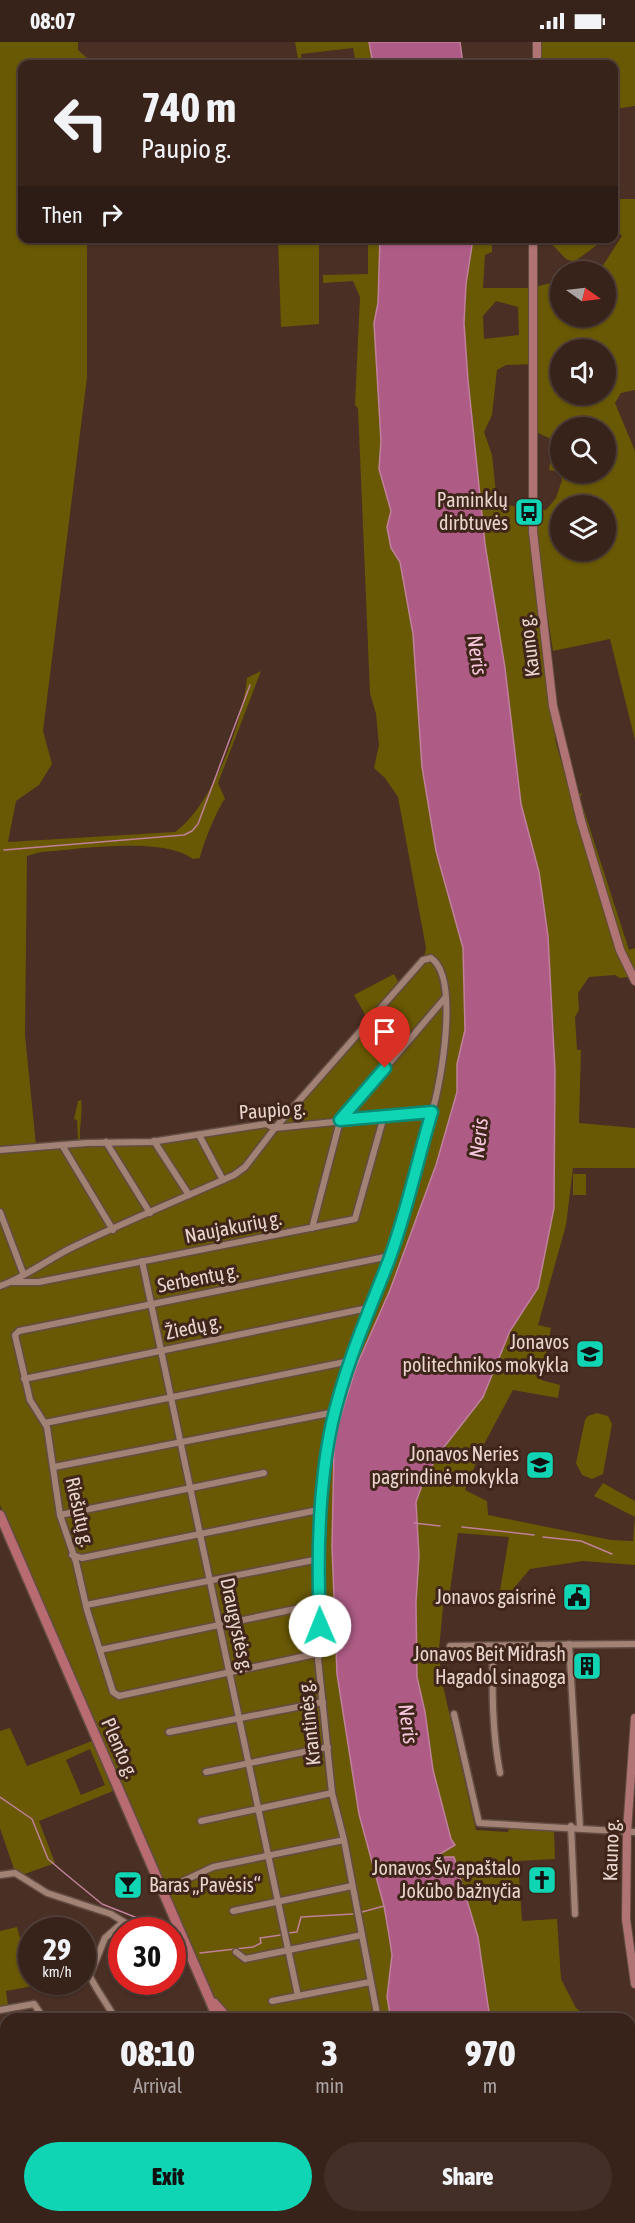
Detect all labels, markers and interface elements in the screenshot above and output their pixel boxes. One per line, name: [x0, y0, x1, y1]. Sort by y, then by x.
text: 08:07: [30, 8, 76, 34]
text: 740 m: [141, 83, 236, 131]
icon: left: [42, 84, 120, 162]
text: Paupio g.: [141, 133, 231, 164]
icon: right: [95, 198, 128, 231]
text: Then: [42, 202, 83, 228]
north arrow: [550, 261, 616, 327]
map controls: [550, 261, 616, 561]
button: sound: [550, 339, 616, 405]
button: search: [550, 417, 616, 483]
place label: Paminklų dirbtuvės: [437, 488, 508, 534]
button: layers: [550, 495, 616, 561]
bus stop icon: Paminklų dirbtuvės: [513, 496, 545, 528]
street label: Kauno g.: [513, 614, 544, 678]
water label: Neris: [463, 633, 493, 677]
pin: [359, 1006, 410, 1068]
icon: arrive: [368, 1015, 401, 1048]
street label: Paupio g.: [238, 1096, 306, 1123]
water label: Neris: [464, 1117, 492, 1159]
street label: Naujakurių g.: [183, 1206, 283, 1247]
street label: Serbentų g.: [155, 1258, 240, 1297]
street label: Žiedų g.: [163, 1309, 223, 1344]
place label: Jonavos politechnikos mokykla: [402, 1330, 569, 1376]
school or university icon: Jonavos politechnikos mokykla: [574, 1338, 606, 1370]
place label: Jonavos Neries pagrindinė mokykla: [372, 1442, 519, 1488]
school or university icon: Jonavos Neries pagrindinė mokykla: [524, 1449, 556, 1481]
street label: Riešutų g.: [61, 1475, 100, 1549]
street label: Draugystės g.: [216, 1575, 259, 1674]
public building icon: Jonavos gaisrinė: [561, 1581, 593, 1613]
place label: Jonavos gaisrinė: [436, 1585, 556, 1608]
position arrow: [288, 1594, 352, 1658]
place label: Jonavos Beit Midrash Hagadol sinagoga: [413, 1642, 566, 1688]
building icon: Jonavos Beit Midrash Hagadol sinagoga: [571, 1650, 603, 1682]
street label: Krantinės g.: [293, 1679, 324, 1767]
water label: Neris: [394, 1702, 424, 1746]
street label: Plento g.: [97, 1714, 144, 1782]
street label: Kauno g.: [598, 1818, 623, 1882]
place label: Jonavos Šv. apaštalo Jokūbo bažnyčia: [372, 1856, 521, 1902]
church icon: Jonavos Šv. apaštalo Jokūbo bažnyčia: [526, 1864, 558, 1896]
bar icon: Baras „Pavėsis“: [112, 1869, 144, 1901]
place label: Baras „Pavėsis“: [149, 1873, 261, 1896]
speed limit sign: 30: [108, 1917, 186, 1995]
text: 29: [43, 1932, 71, 1966]
text: km/h: [42, 1963, 72, 1980]
text: 08:10: [121, 2032, 195, 2074]
text: 3: [321, 2032, 338, 2074]
text: 970: [465, 2032, 515, 2074]
text: Arrival: [133, 2074, 182, 2097]
text: min: [315, 2074, 344, 2097]
text: m: [483, 2074, 497, 2097]
button: Exit: [24, 2142, 312, 2211]
button: Share: [324, 2142, 612, 2211]

